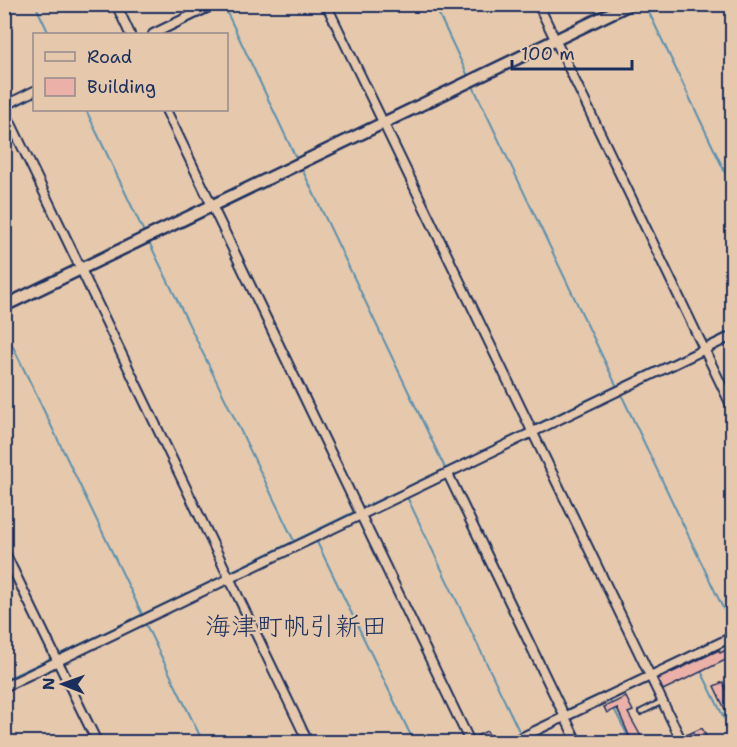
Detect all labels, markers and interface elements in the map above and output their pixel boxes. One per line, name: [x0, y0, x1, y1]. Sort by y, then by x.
legend: [33, 33, 228, 111]
scale bar: [512, 33, 632, 71]
text: 100 m: [521, 42, 575, 66]
text: Road: [87, 45, 132, 69]
text: Building: [87, 75, 156, 99]
district label: 海津町帆引新田: [205, 608, 387, 643]
north arrow: [33, 654, 93, 714]
text: N: [38, 677, 59, 690]

